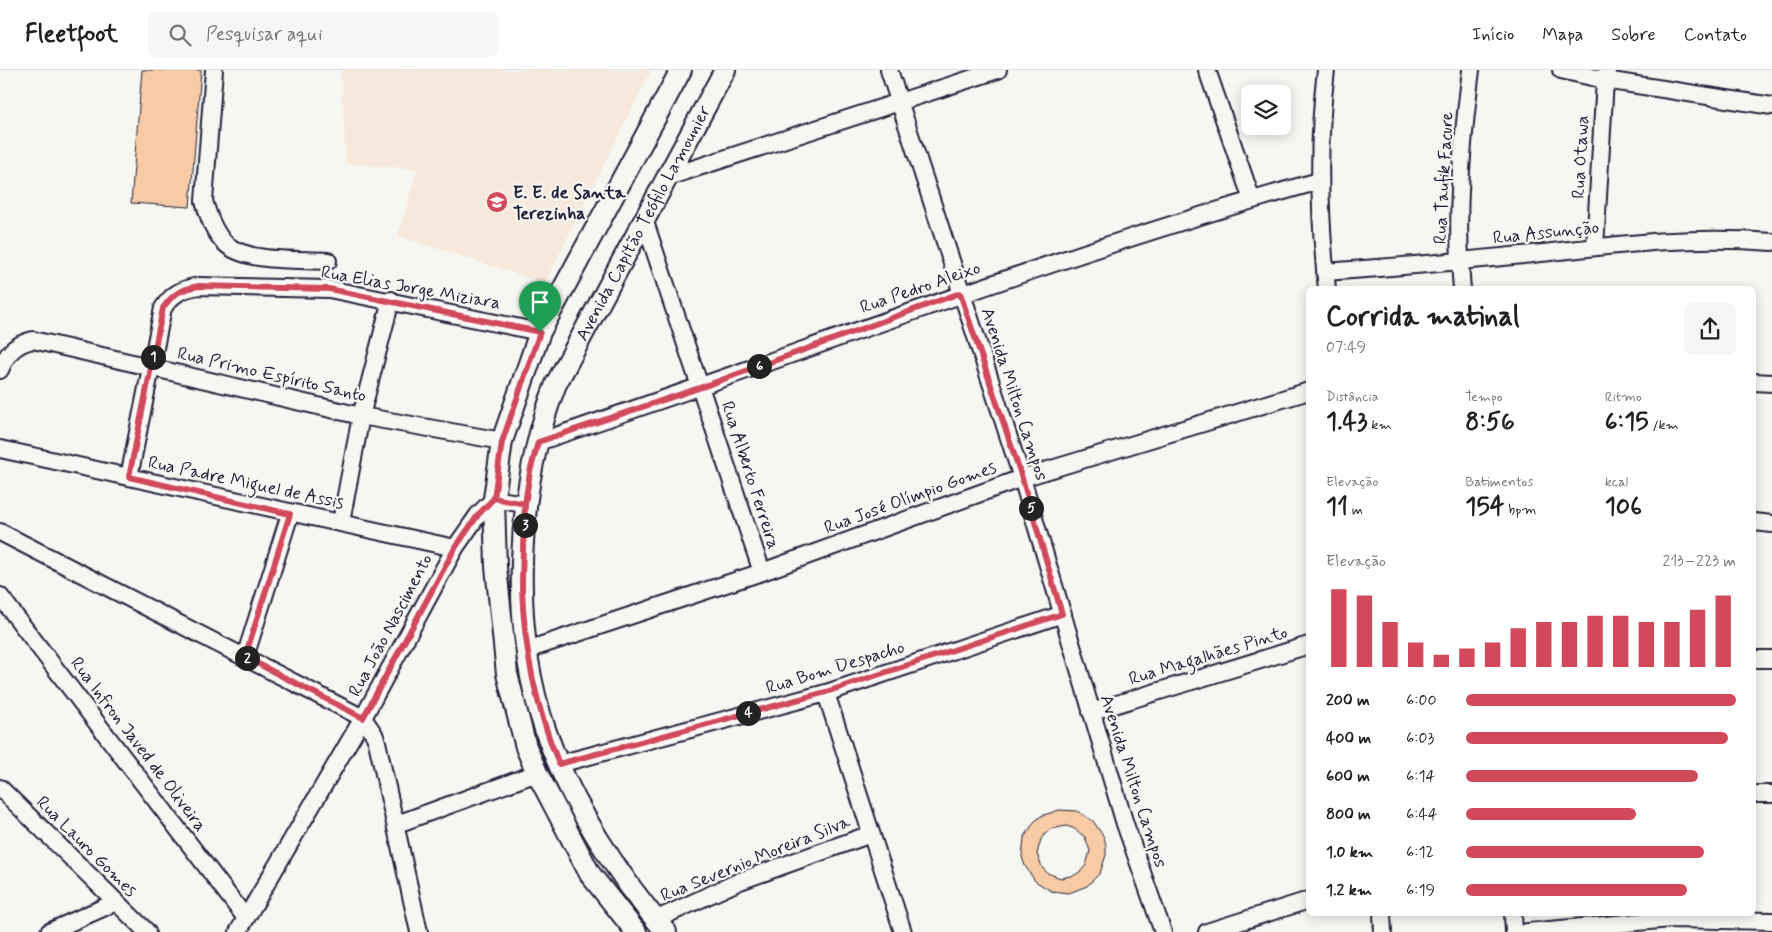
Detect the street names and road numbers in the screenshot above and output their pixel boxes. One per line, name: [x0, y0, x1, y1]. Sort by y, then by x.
street label: Avenida Capitão Teófilo Lamounier: [570, 101, 717, 345]
street label: Rua Taufik Facure: [1429, 111, 1459, 245]
street label: Rua Otawa: [1567, 115, 1595, 199]
street label: Rua Assunção: [1492, 215, 1600, 251]
street label: Rua Pedro Aleixo: [857, 256, 984, 320]
street label: Rua Elias Jorge Miziara: [319, 260, 503, 316]
street label: Avenida Milton Campos: [975, 305, 1053, 484]
street label: Rua Primo Espírito Santo: [175, 342, 369, 408]
street label: Rua Alberto Ferreira: [715, 398, 785, 552]
street label: Rua Padre Miguel de Assis: [145, 450, 346, 517]
street label: Rua José Olímpio Gomes: [821, 456, 1000, 540]
street label: Rua João Nascimento: [343, 550, 439, 701]
street label: Rua Magalhães Pinto: [1126, 620, 1291, 693]
street label: Rua Bom Despacho: [763, 635, 908, 700]
street label: Rua Infron Javed de Oliveira: [65, 652, 212, 837]
street label: Avenida Milton Campos: [1094, 692, 1172, 871]
street label: Rua Lauro Gomes: [31, 791, 142, 902]
street label: Rua Severnio Moreira Silva: [657, 810, 854, 908]

